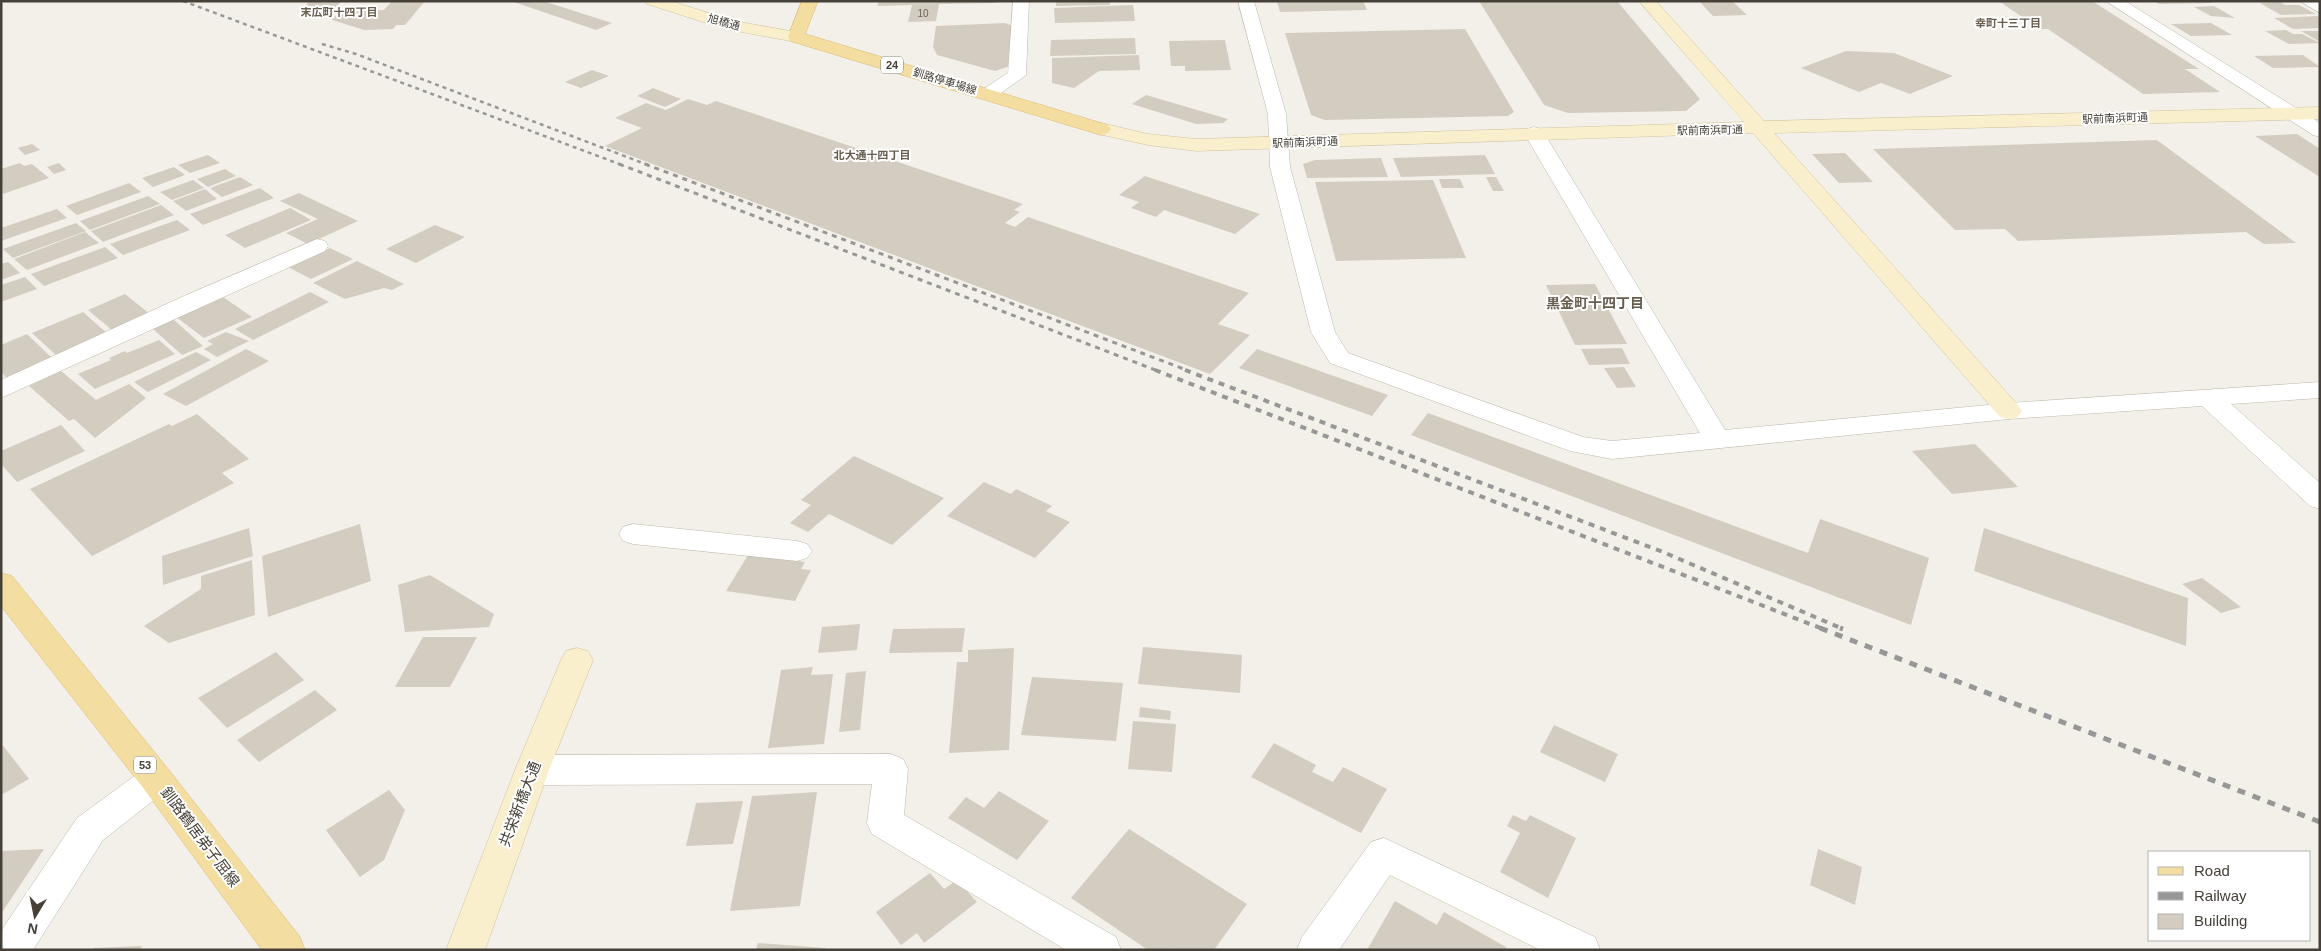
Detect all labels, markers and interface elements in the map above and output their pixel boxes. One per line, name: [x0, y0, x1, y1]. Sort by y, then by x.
district label: 末広町十四丁目: [301, 6, 378, 18]
house number: 10: [917, 8, 929, 19]
street label: 旭橋通: [707, 12, 741, 32]
district label: 幸町十三丁目: [1975, 17, 2041, 29]
road number: 24: [881, 56, 903, 74]
street label: 釧路停車場線: [912, 66, 978, 96]
street label: 駅前南浜町通: [2082, 111, 2148, 125]
street label: 駅前南浜町通: [1677, 123, 1743, 137]
street label: 駅前南浜町通: [1272, 135, 1338, 149]
district label: 北大通十四丁目: [834, 149, 911, 161]
district label: 黒金町十四丁目: [1546, 295, 1644, 311]
road number: 53: [134, 756, 156, 774]
street label: 共栄新橋大通: [495, 759, 544, 849]
street label: 釧路鶴居弟子屈線: [157, 784, 243, 890]
legend: [2148, 851, 2311, 941]
text: Road: [2194, 862, 2230, 879]
text: Railway: [2194, 887, 2247, 904]
north arrow: [10, 891, 60, 941]
text: Building: [2194, 912, 2247, 929]
text: N: [26, 920, 39, 938]

